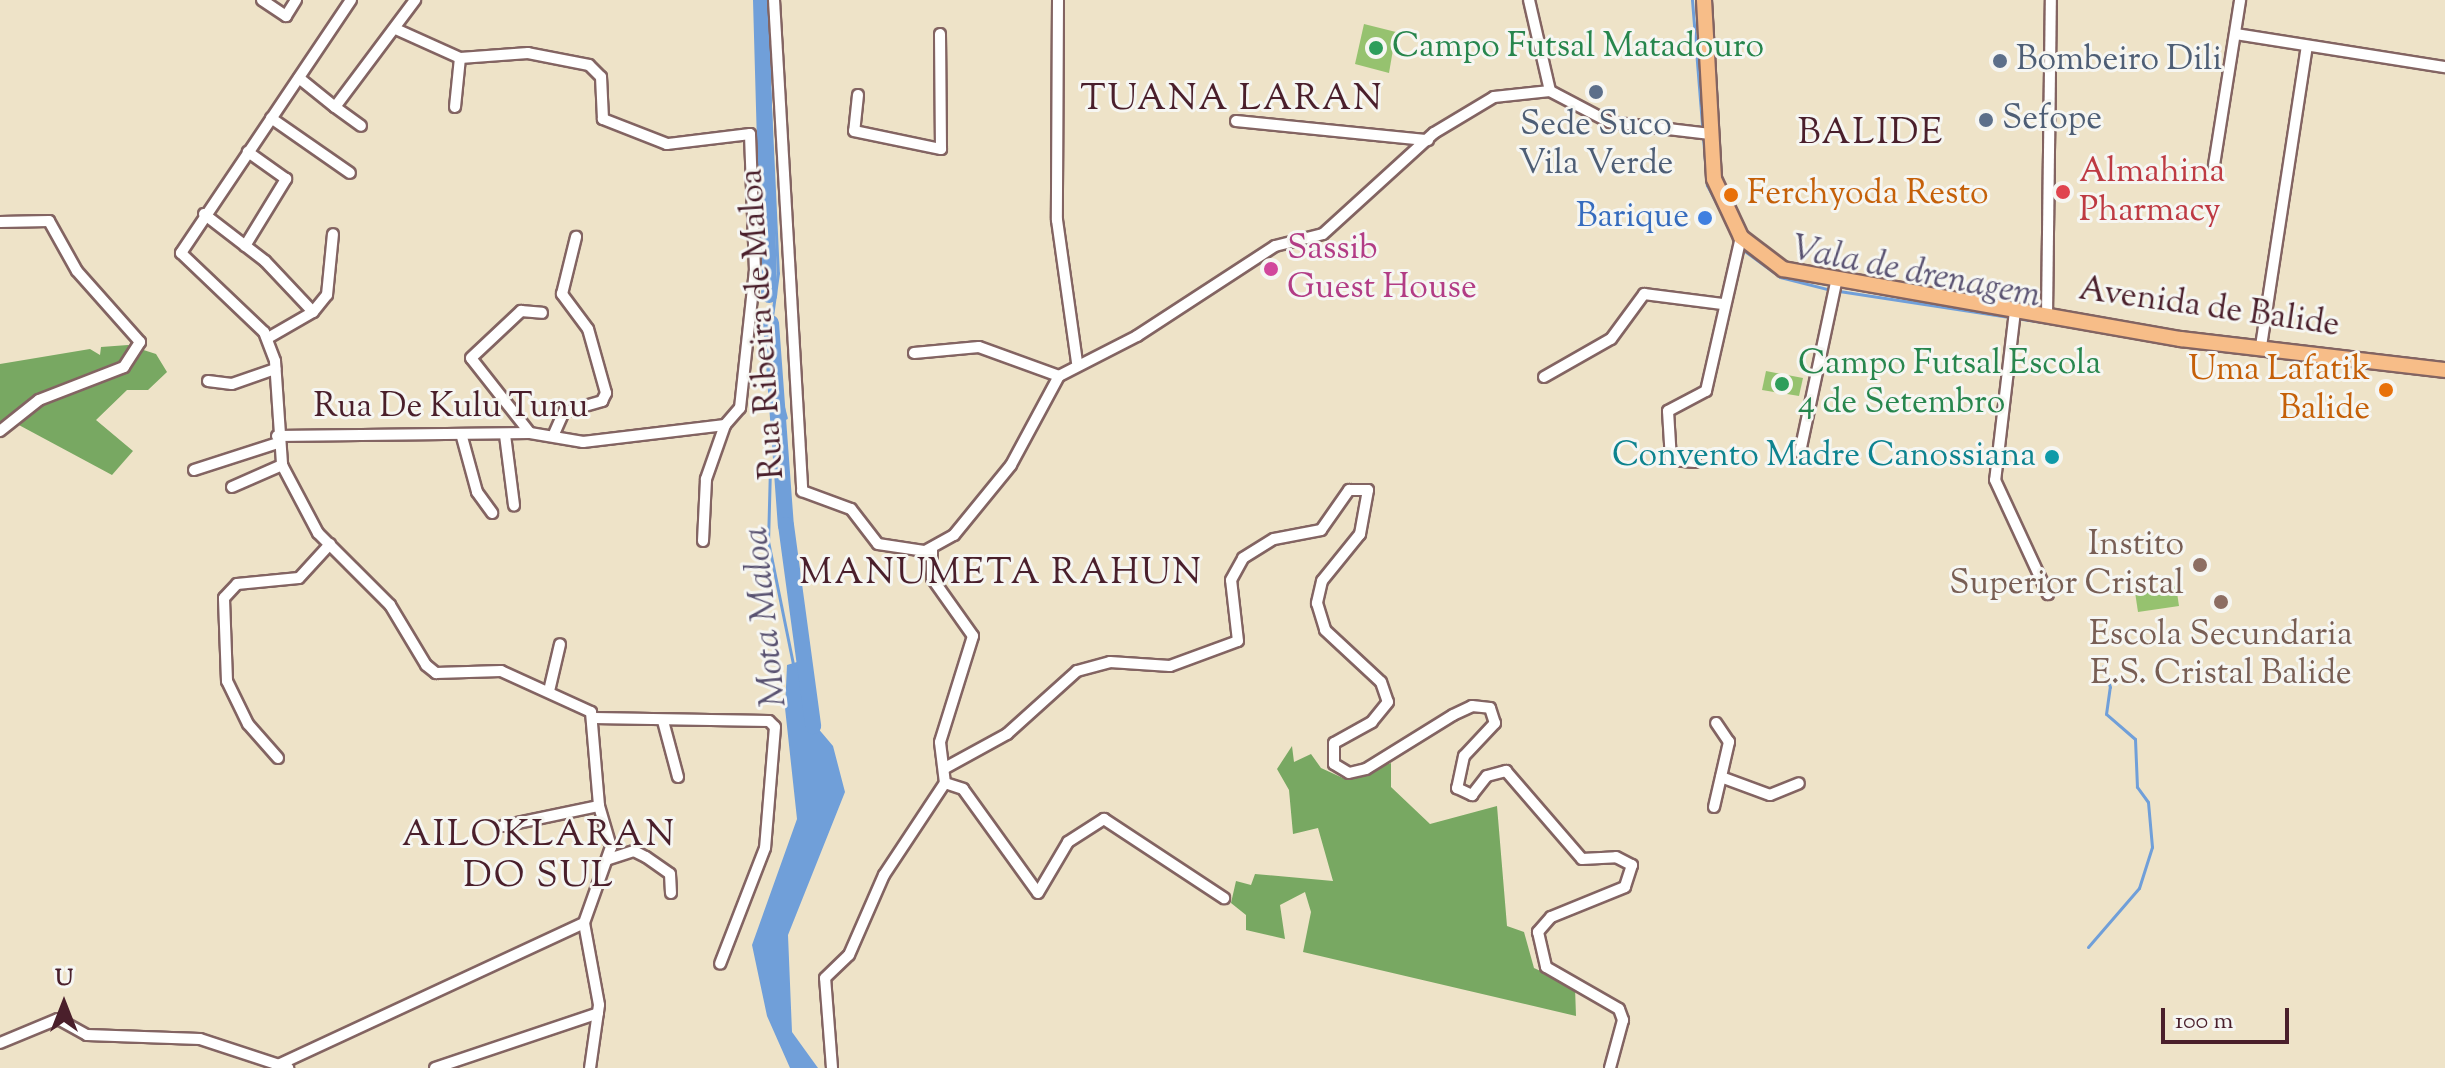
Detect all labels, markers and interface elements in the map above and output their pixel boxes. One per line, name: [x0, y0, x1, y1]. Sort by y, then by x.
place label: Campo Futsal Matadouro: [1392, 28, 1764, 68]
marker: Campo Futsal Matadouro: [1367, 39, 1385, 57]
place label: Bombeiro Dili: [2016, 41, 2222, 81]
marker: Bombeiro Dili: [1991, 52, 2009, 70]
district label: TUANA LARAN: [1080, 79, 1384, 123]
marker: Sede Suco Vila Verde: [1587, 83, 1605, 101]
place label: Sefope: [2002, 100, 2102, 140]
place label: Sede Suco Vila Verde: [1519, 105, 1673, 184]
marker: Sefope: [1977, 111, 1995, 129]
district label: BALIDE: [1798, 113, 1944, 157]
place label: Almahina Pharmacy: [2079, 152, 2225, 232]
street label: Rua Ribeira de Maloa: [732, 167, 794, 481]
place label: Ferchyoda Resto: [1747, 175, 1989, 215]
marker: Almahina Pharmacy: [2054, 183, 2072, 201]
marker: Ferchyoda Resto: [1722, 186, 1740, 204]
place label: Barique: [1576, 198, 1689, 238]
marker: Barique: [1696, 209, 1714, 227]
place label: Sassib Guest House: [1287, 229, 1477, 308]
water label: Vala de drenagem: [1788, 229, 2044, 319]
marker: Sassib Guest House: [1262, 260, 1280, 278]
street label: Avenida de Balide: [2076, 270, 2342, 346]
place label: Campo Futsal Escola 4 de Setembro: [1798, 344, 2101, 424]
place label: Uma Lafatik Balide: [2188, 350, 2370, 430]
marker: Campo Futsal Escola 4 de Setembro: [1773, 375, 1791, 393]
marker: Uma Lafatik Balide: [2377, 381, 2395, 399]
street label: Rua De Kulu Tunu: [314, 388, 588, 428]
place label: Convento Madre Canossiana: [1612, 437, 2036, 477]
marker: Convento Madre Canossiana: [2043, 448, 2061, 466]
water label: Mota Maloa: [736, 525, 798, 709]
place label: Instito Superior Cristal: [1949, 525, 2184, 604]
district label: MANUMETA RAHUN: [799, 553, 1203, 597]
marker: Instito Superior Cristal: [2191, 556, 2209, 574]
marker: Escola Secundaria E.S. Cristal Balide: [2212, 593, 2230, 611]
place label: Escola Secundaria E.S. Cristal Balide: [2089, 615, 2353, 694]
district label: AILOKLARAN DO SUL: [402, 814, 676, 899]
north arrow: [24, 964, 104, 1044]
text: U: [55, 964, 73, 996]
scale bar: [2165, 992, 2293, 1042]
text: 100 m: [2175, 1005, 2233, 1039]

